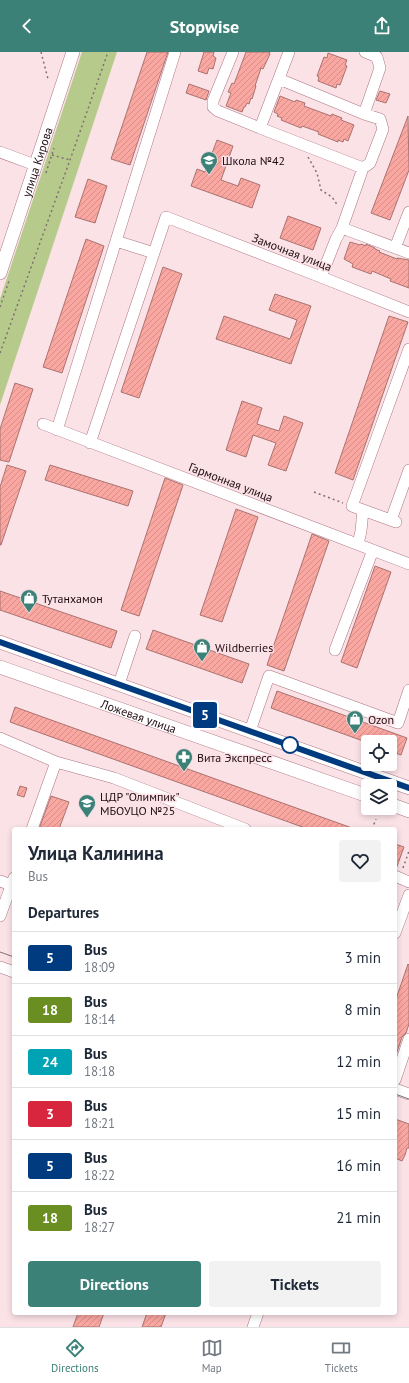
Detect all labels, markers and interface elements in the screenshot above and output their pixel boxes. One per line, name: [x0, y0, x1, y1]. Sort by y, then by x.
icon: back: [16, 15, 38, 37]
text: Stopwise: [170, 15, 239, 38]
icon: share: [371, 15, 393, 37]
street label: улица Кирова: [18, 125, 55, 199]
school or university icon: Школа №42: [199, 150, 219, 175]
place label: Школа №42: [222, 153, 285, 168]
street label: Замочная улица: [250, 230, 334, 274]
street label: Гармонная улица: [187, 459, 275, 505]
shop icon: Тутанхамон: [19, 588, 39, 613]
place label: Тутанхамон: [42, 591, 103, 606]
shop icon: Wildberries: [192, 637, 212, 662]
place label: Wildberries: [215, 640, 273, 655]
street label: Ложевая улица: [98, 695, 179, 736]
line badge: 5: [192, 702, 218, 728]
text: 5: [201, 706, 209, 724]
shop icon: Ozon: [345, 709, 365, 734]
place label: Ozon: [368, 712, 394, 727]
map controls: [361, 735, 397, 815]
button: locate: [361, 735, 397, 771]
unlabelled marker: [281, 736, 299, 754]
pharmacy icon: Вита Экспресс: [174, 747, 194, 772]
place label: Вита Экспресс: [197, 750, 272, 765]
button: layers: [361, 779, 397, 815]
place label: ЦДР "Олимпик" МБОУЦО №25: [100, 789, 180, 818]
school or university icon: ЦДР "Олимпик" МБОУЦО №25: [77, 793, 97, 818]
button: heart: [339, 840, 381, 882]
text: Улица Калинина: [28, 841, 164, 865]
text: Bus: [28, 868, 48, 885]
text: Departures: [28, 903, 99, 922]
text: Bus: [84, 940, 107, 959]
text: 3 min: [344, 948, 381, 967]
text: 5: [46, 949, 54, 967]
text: 18:09: [84, 959, 115, 976]
text: Bus: [84, 992, 107, 1011]
text: 8 min: [344, 1000, 381, 1019]
text: 18: [42, 1001, 58, 1019]
text: 18:14: [84, 1011, 115, 1028]
text: Bus: [84, 1044, 107, 1063]
text: 12 min: [336, 1052, 381, 1071]
text: 24: [42, 1053, 58, 1071]
text: 18:18: [84, 1063, 115, 1080]
text: Bus: [84, 1096, 107, 1115]
text: 15 min: [336, 1104, 381, 1123]
text: 3: [46, 1105, 54, 1123]
text: 18:21: [84, 1115, 115, 1132]
text: Bus: [84, 1148, 107, 1167]
text: 16 min: [336, 1156, 381, 1175]
text: 5: [46, 1157, 54, 1175]
text: 18:22: [84, 1167, 115, 1184]
text: Bus: [84, 1200, 107, 1219]
text: 21 min: [336, 1208, 381, 1227]
text: 18: [42, 1209, 58, 1227]
text: 18:27: [84, 1219, 115, 1236]
button: Directions: [28, 1261, 201, 1307]
button: Tickets: [209, 1261, 381, 1307]
tab: Directions: [51, 1337, 99, 1375]
tab: Map: [201, 1337, 223, 1375]
tab: Tickets: [325, 1337, 358, 1375]

